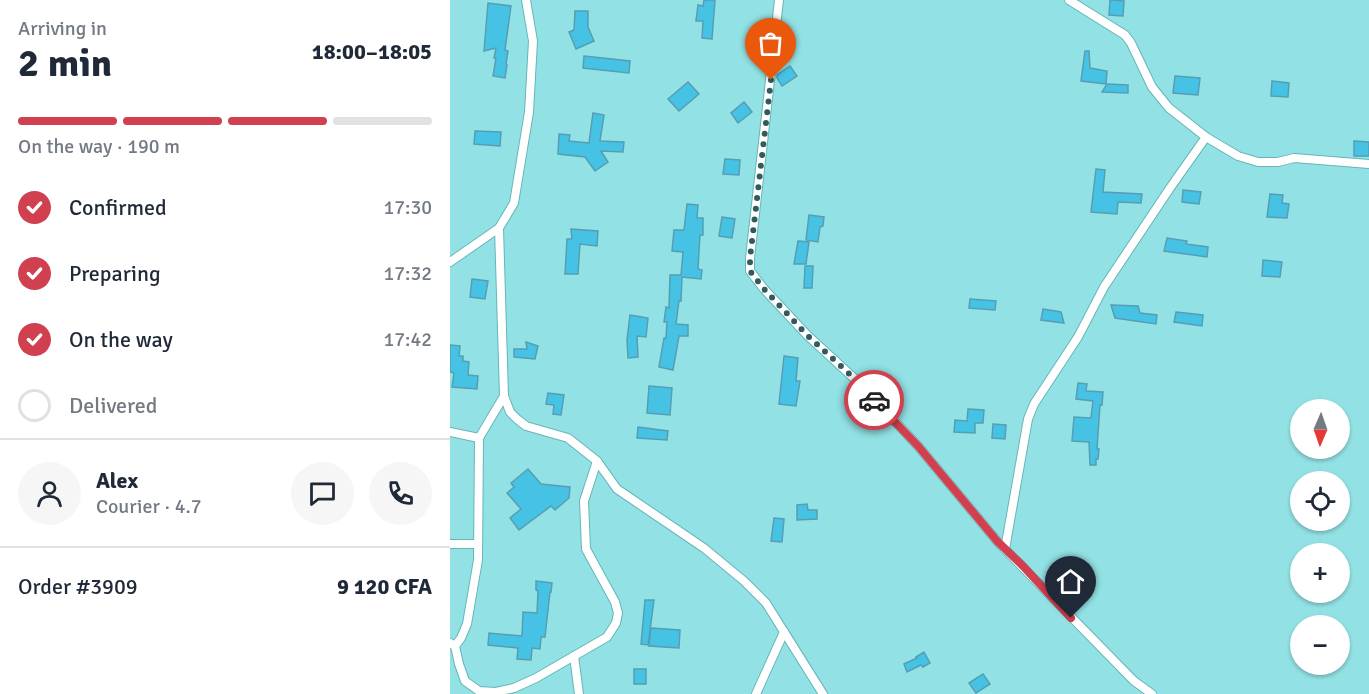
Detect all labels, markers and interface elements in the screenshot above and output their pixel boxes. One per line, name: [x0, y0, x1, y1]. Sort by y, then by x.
text: Arriving in: [18, 16, 107, 41]
pin: [745, 18, 796, 80]
icon: bag: [754, 27, 787, 60]
text: 18:00–18:05: [312, 38, 432, 65]
text: 2 min: [18, 39, 112, 87]
text: On the way · 190 m: [18, 134, 180, 159]
icon: check: [18, 191, 51, 224]
text: Confirmed: [69, 194, 167, 221]
text: 17:30: [383, 195, 432, 220]
icon: check: [18, 257, 51, 290]
text: Preparing: [69, 260, 161, 287]
text: 17:32: [383, 261, 432, 286]
icon: check: [18, 323, 51, 356]
text: On the way: [69, 326, 173, 353]
text: 17:42: [383, 327, 432, 352]
courier: [844, 370, 904, 430]
icon: car: [858, 384, 891, 417]
text: Delivered: [69, 392, 157, 419]
north arrow: [1290, 399, 1350, 459]
map controls: [1290, 399, 1350, 675]
button: person: [18, 462, 81, 525]
button: chat: [291, 462, 354, 525]
button: phone: [369, 462, 432, 525]
text: Alex: [96, 467, 138, 494]
button: locate: [1290, 471, 1350, 531]
text: Courier · 4.7: [96, 494, 202, 519]
button: +: [1290, 543, 1350, 603]
pin: [1045, 556, 1096, 618]
icon: home: [1054, 565, 1087, 598]
text: Order #3909: [18, 573, 138, 600]
text: 9 120 CFA: [337, 573, 432, 600]
button: −: [1290, 615, 1350, 675]

